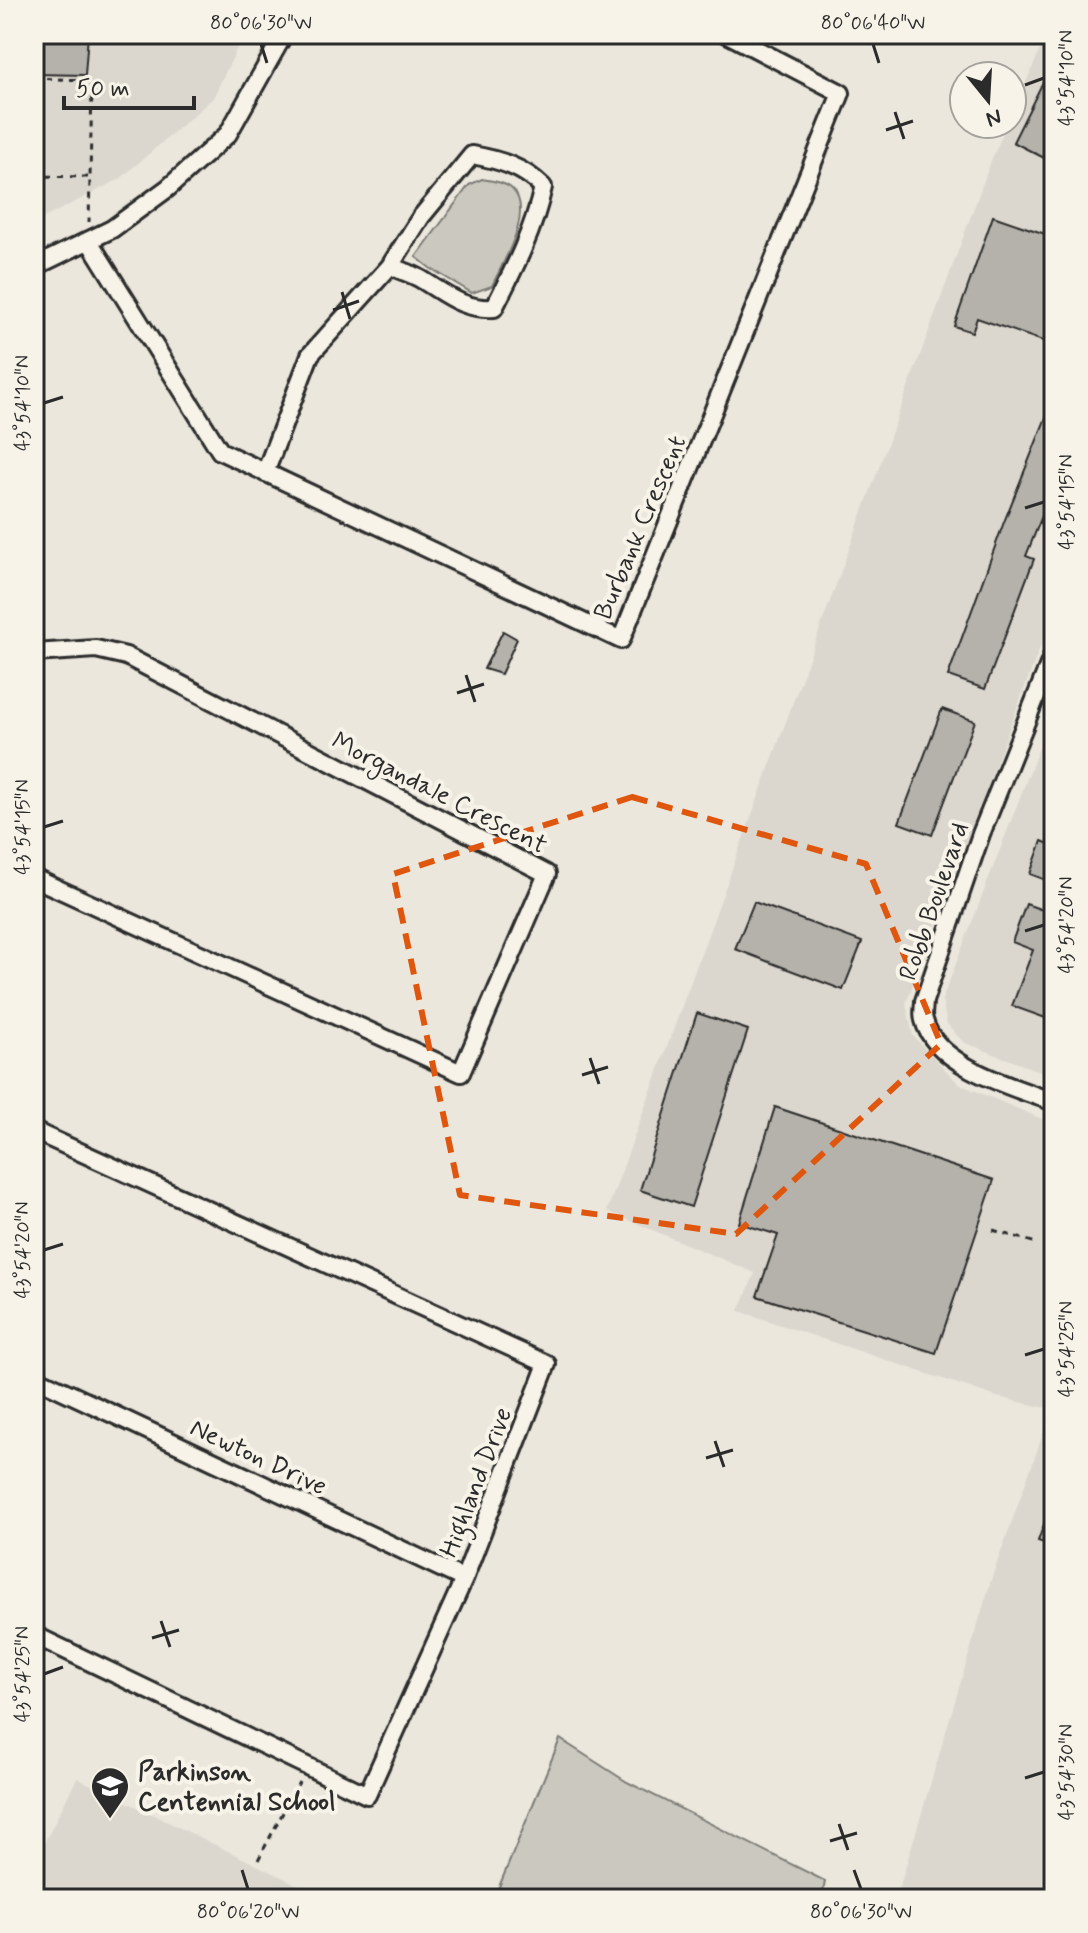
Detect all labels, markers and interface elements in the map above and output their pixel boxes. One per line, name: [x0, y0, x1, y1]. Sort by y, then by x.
text: 80°06'30"W: [210, 10, 312, 37]
text: 80°06'40"W: [821, 10, 925, 37]
text: 43°54'10"N: [1054, 30, 1081, 126]
scale bar: [64, 60, 194, 110]
north arrow: [948, 60, 1028, 140]
text: 50 m: [76, 74, 130, 105]
text: N: [982, 102, 1005, 133]
text: 43°54'10"N: [10, 355, 37, 451]
street label: Burbank Crescent: [587, 430, 695, 625]
text: 43°54'15"N: [1054, 454, 1081, 550]
street label: Morgandale Crescent: [325, 725, 553, 865]
text: 43°54'15"N: [10, 779, 37, 875]
street label: Robb Boulevard: [892, 818, 978, 985]
text: 43°54'20"N: [1054, 876, 1081, 974]
text: 43°54'20"N: [10, 1201, 37, 1299]
text: 43°54'25"N: [1054, 1301, 1081, 1397]
street label: Highland Drive: [433, 1403, 524, 1564]
street label: Newton Drive: [184, 1411, 332, 1504]
text: 43°54'25"N: [10, 1626, 37, 1722]
text: 43°54'30"N: [1054, 1724, 1081, 1820]
place label: Parkinson Centennial School: [138, 1756, 335, 1820]
school or university icon: Parkinson Centennial School: [89, 1765, 131, 1820]
text: 80°06'20"W: [197, 1899, 299, 1926]
text: 80°06'30"W: [810, 1899, 912, 1926]

